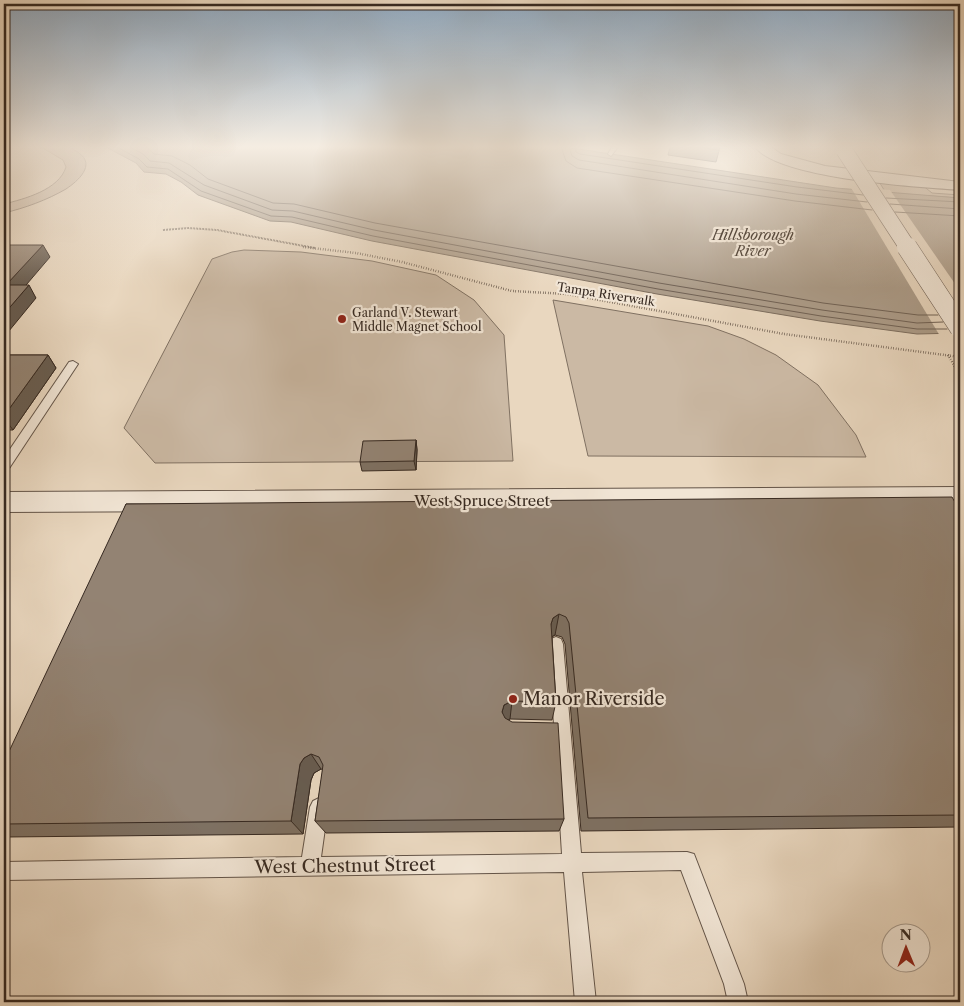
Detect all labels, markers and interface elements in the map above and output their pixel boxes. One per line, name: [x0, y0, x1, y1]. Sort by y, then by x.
water label: Hillsborough River: [711, 226, 794, 260]
street label: Tampa Riverwalk: [556, 279, 657, 309]
place label: Garland V. Stewart Middle Magnet School: [352, 305, 482, 334]
marker: Garland V. Stewart Middle Magnet School: [336, 313, 348, 325]
street label: West Spruce Street: [413, 491, 551, 510]
place label: Manor Riverside: [523, 688, 665, 710]
marker: Manor Riverside: [507, 693, 519, 705]
street label: West Chestnut Street: [253, 853, 436, 879]
north arrow: [882, 924, 932, 974]
text: N: [900, 926, 912, 944]

